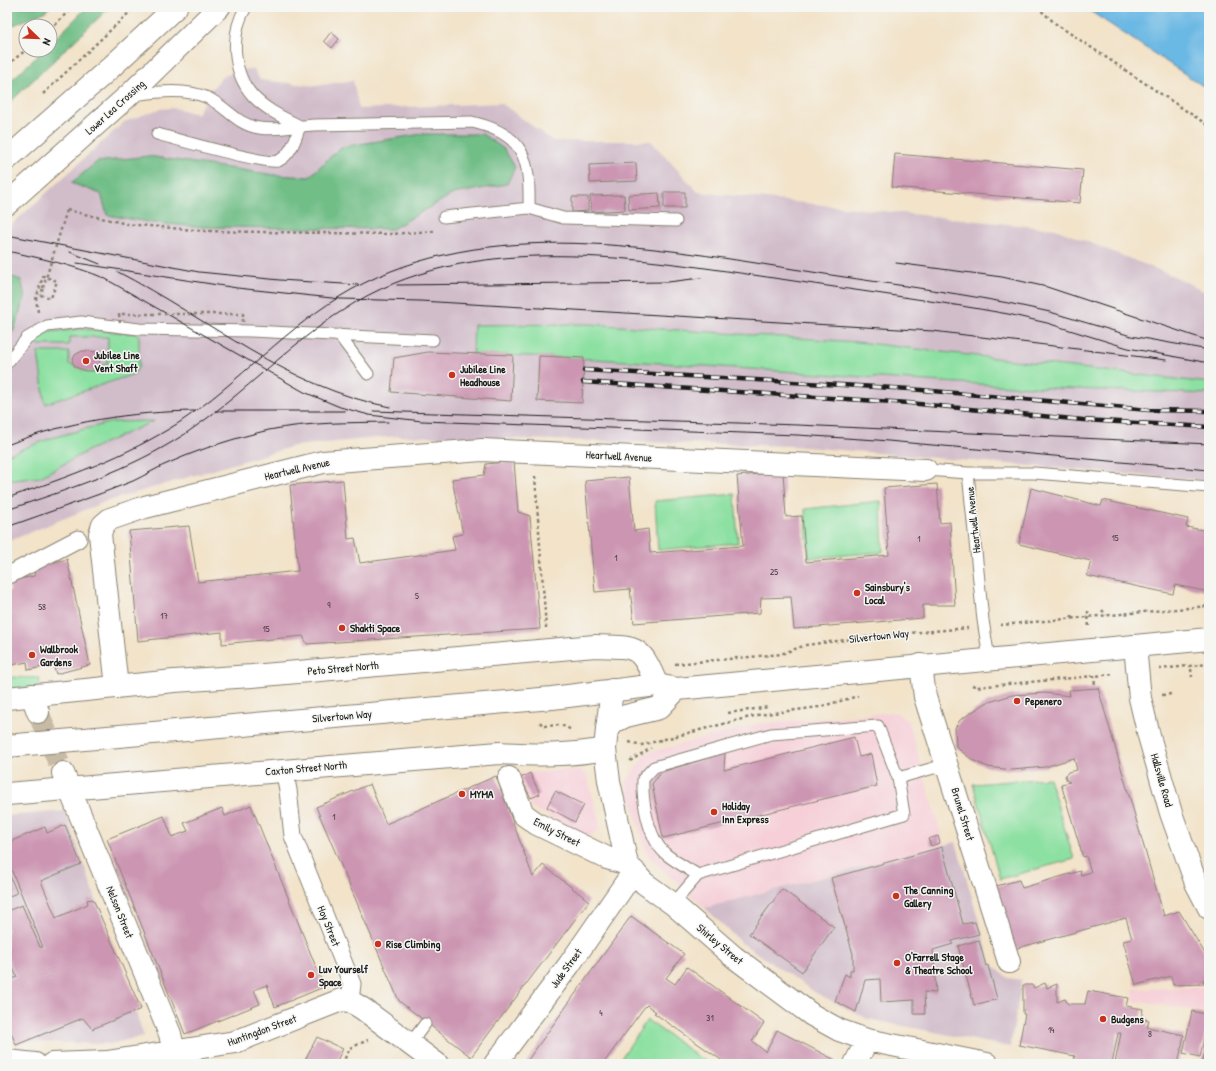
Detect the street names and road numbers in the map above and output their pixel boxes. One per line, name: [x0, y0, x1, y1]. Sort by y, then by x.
street label: Lower Lea Crossing: [82, 76, 148, 137]
street label: Heartwell Avenue: [585, 447, 653, 465]
street label: Heartwell Avenue: [263, 455, 332, 483]
street label: Heartwell Avenue: [962, 486, 983, 554]
street label: Silvertown Way: [848, 626, 910, 646]
street label: Peto Street North: [307, 658, 380, 678]
street label: Silvertown Way: [311, 706, 373, 726]
street label: Hallsville Road: [1148, 752, 1177, 809]
street label: Caxton Street North: [265, 757, 348, 779]
street label: Brunel Street: [948, 786, 978, 842]
street label: Emily Street: [531, 814, 583, 850]
street label: Nelson Street: [103, 884, 137, 940]
street label: Hoy Street: [315, 904, 344, 948]
street label: Shirley Street: [694, 920, 746, 968]
street label: Jude Street: [547, 945, 585, 990]
street label: Huntingdon Street: [226, 1011, 299, 1049]

